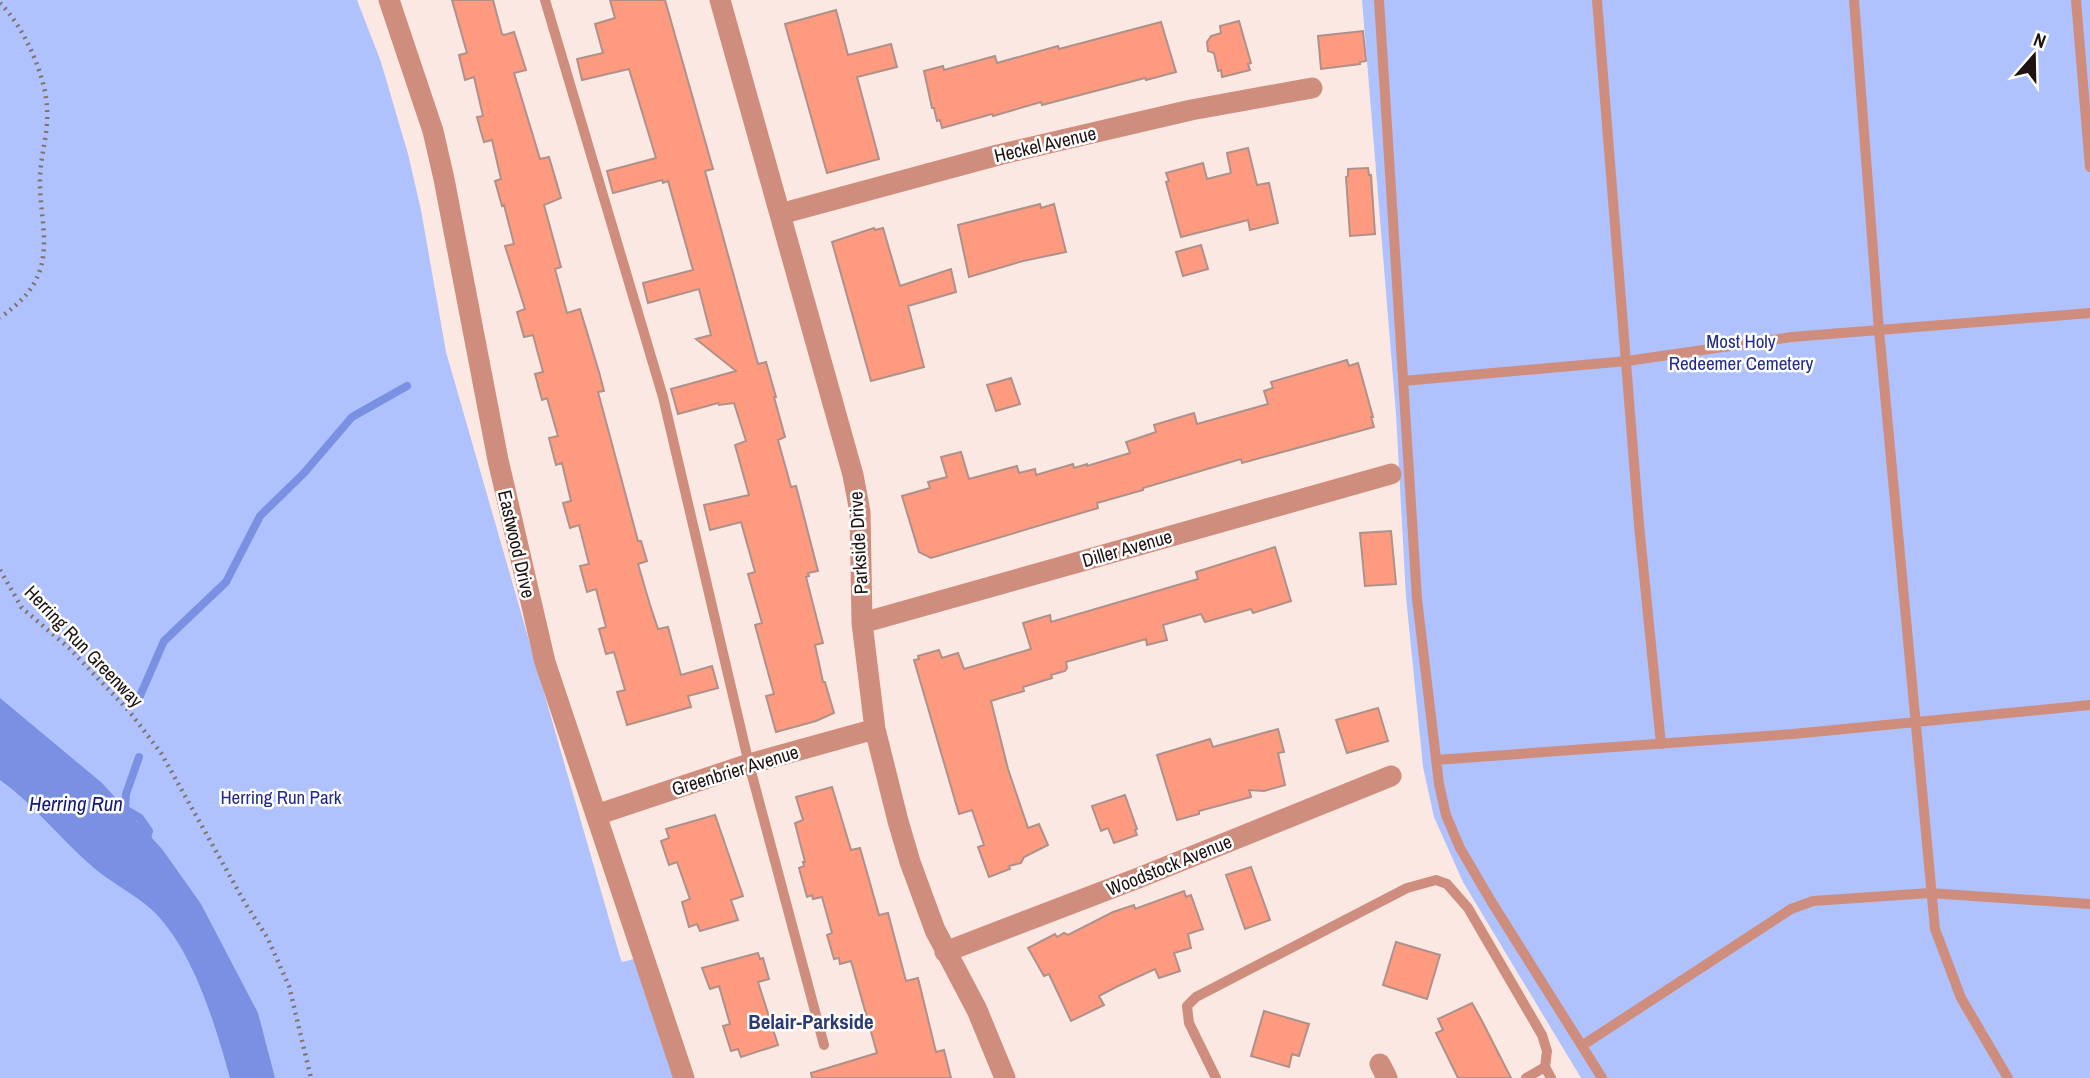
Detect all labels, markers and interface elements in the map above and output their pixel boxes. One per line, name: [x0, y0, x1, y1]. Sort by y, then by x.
north arrow: [1999, 21, 2069, 91]
text: N: [2030, 26, 2050, 54]
street label: Heckel Avenue: [992, 120, 1098, 168]
park label: Most Holy Redeemer Cemetery: [1669, 328, 1814, 376]
street label: Eastwood Drive: [492, 487, 542, 601]
street label: Parkside Drive: [842, 491, 874, 595]
street label: Diller Avenue: [1079, 523, 1175, 573]
street label: Herring Run Greenway: [19, 579, 149, 713]
street label: Greenbrier Avenue: [668, 738, 802, 802]
park label: Herring Run Park: [220, 784, 342, 810]
water label: Herring Run: [29, 789, 123, 818]
street label: Woodstock Avenue: [1103, 828, 1235, 902]
district label: Belair-Parkside: [748, 1007, 874, 1036]

